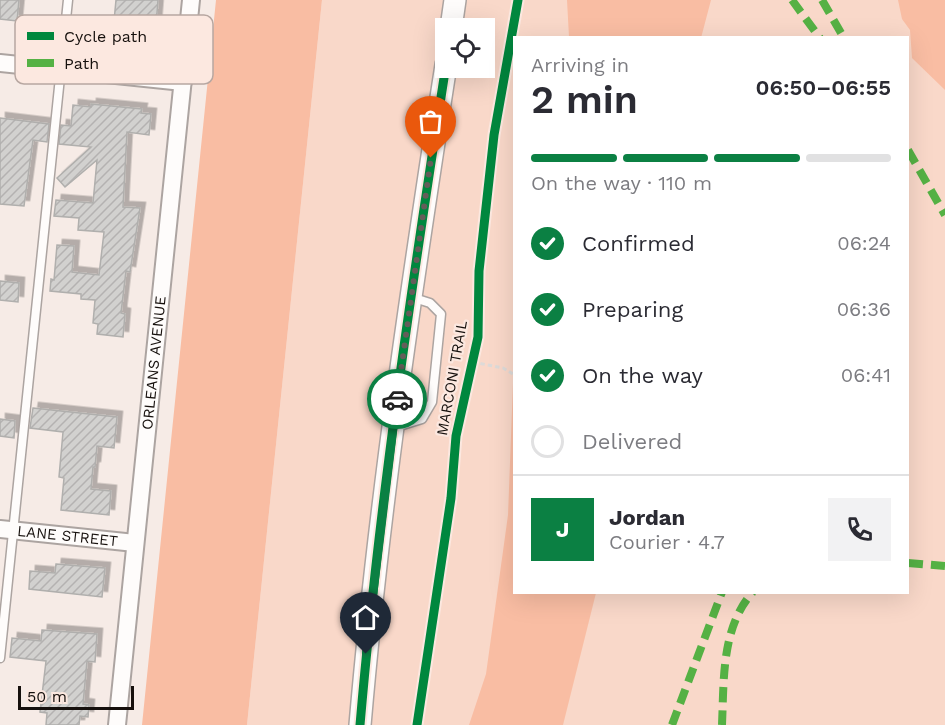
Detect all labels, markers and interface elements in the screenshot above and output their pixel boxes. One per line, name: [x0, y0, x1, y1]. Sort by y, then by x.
legend: [15, 15, 213, 84]
map controls: [435, 18, 495, 78]
button: locate: [435, 18, 495, 78]
text: Cycle path: [64, 27, 147, 46]
text: Arriving in: [531, 53, 629, 77]
text: Path: [64, 54, 99, 73]
text: 06:50–06:55: [755, 75, 891, 100]
text: 2 min: [531, 77, 638, 122]
pin: [405, 96, 456, 158]
icon: bag: [414, 105, 447, 138]
text: On the way · 110 m: [531, 171, 712, 195]
icon: check: [531, 227, 564, 260]
text: Confirmed: [582, 231, 695, 256]
text: 06:24: [837, 231, 891, 255]
icon: check: [531, 293, 564, 326]
street label: ORLEANS AVENUE: [138, 295, 170, 431]
text: Preparing: [582, 297, 683, 322]
text: 06:36: [837, 297, 891, 321]
street label: MARCONI TRAIL: [433, 319, 471, 437]
icon: check: [531, 359, 564, 392]
text: On the way: [582, 363, 703, 388]
text: 06:41: [841, 363, 891, 387]
courier: [367, 369, 427, 429]
icon: car: [381, 383, 414, 416]
text: Delivered: [582, 429, 682, 454]
button: phone: [828, 498, 891, 561]
text: Jordan: [609, 505, 685, 530]
text: J: [556, 517, 569, 542]
street label: LANE STREET: [16, 522, 119, 550]
text: Courier · 4.7: [609, 530, 725, 554]
pin: [340, 592, 391, 654]
icon: home: [349, 601, 382, 634]
scale bar: [18, 683, 134, 710]
text: 50 m: [27, 687, 67, 706]

